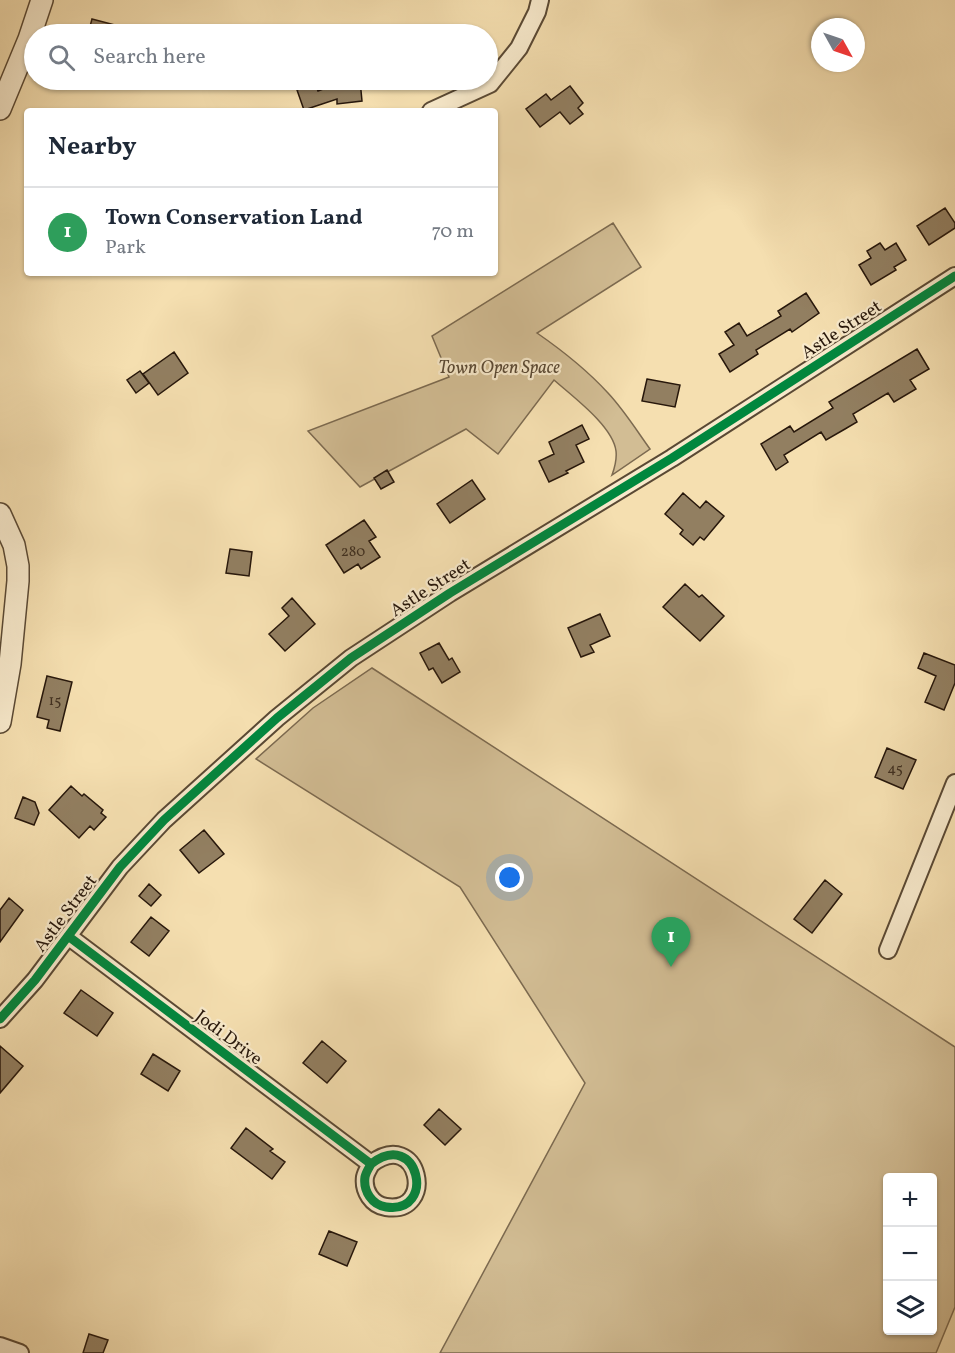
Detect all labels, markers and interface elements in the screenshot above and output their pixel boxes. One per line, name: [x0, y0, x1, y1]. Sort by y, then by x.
north arrow: [811, 18, 865, 72]
search box: [24, 24, 498, 90]
icon: search: [45, 41, 78, 74]
text: Search here: [93, 42, 206, 73]
text: Nearby: [48, 129, 137, 165]
text: Town Conservation Land: [105, 203, 363, 234]
text: 1: [63, 218, 72, 246]
text: 70 m: [431, 218, 474, 246]
text: Park: [105, 234, 146, 262]
street label: Astle Street: [797, 295, 887, 366]
park label: Town Open Space: [438, 356, 560, 381]
house number: 280: [341, 542, 365, 563]
street label: Astle Street: [386, 553, 476, 624]
house number: 15: [48, 691, 62, 712]
house number: 45: [887, 759, 903, 780]
your location: [495, 863, 524, 892]
street label: Astle Street: [29, 870, 104, 958]
pin: 1: [652, 918, 690, 967]
street label: Jodi Drive: [189, 1005, 267, 1072]
map controls: [883, 1173, 937, 1335]
button: +: [883, 1173, 937, 1227]
button: −: [883, 1227, 937, 1281]
button: layers: [883, 1281, 937, 1335]

